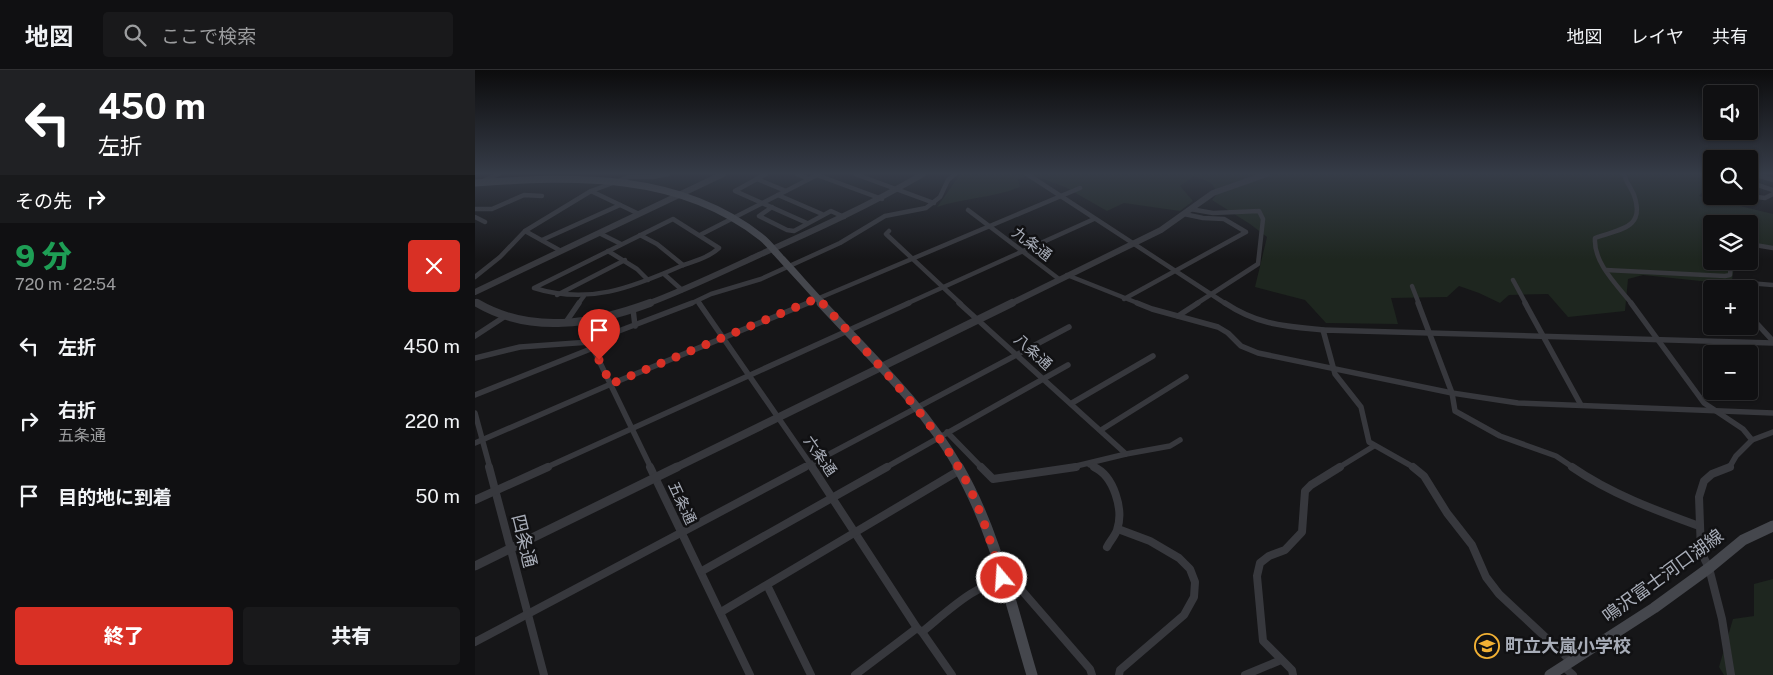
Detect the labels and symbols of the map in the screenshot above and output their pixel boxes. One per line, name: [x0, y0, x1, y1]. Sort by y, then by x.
street label: 九条通: [1009, 223, 1055, 264]
pin: [578, 309, 620, 360]
street label: 八条通: [1011, 330, 1056, 373]
street label: 六条通: [801, 432, 840, 479]
street label: 五条通: [665, 479, 700, 527]
street label: 四条通: [508, 512, 541, 570]
street label: 鳴沢富士河口湖線: [1598, 525, 1727, 626]
position arrow: [975, 551, 1027, 603]
school or university icon: 町立大嵐小学校: [1474, 633, 1500, 659]
place label: 町立大嵐小学校: [1505, 635, 1631, 656]

